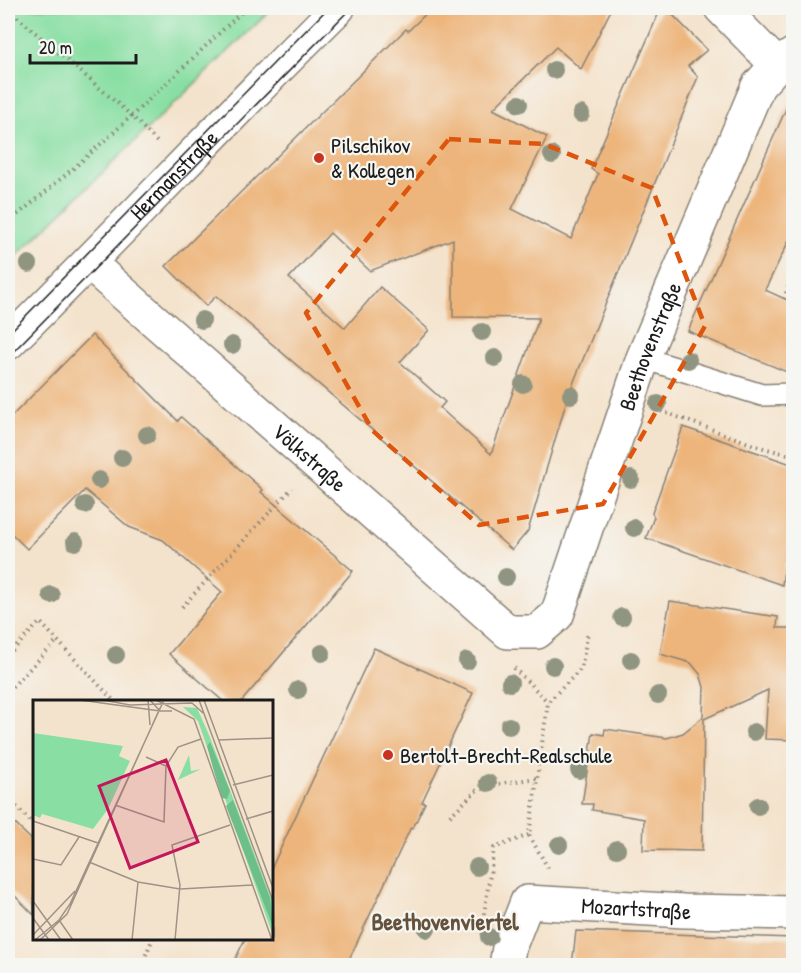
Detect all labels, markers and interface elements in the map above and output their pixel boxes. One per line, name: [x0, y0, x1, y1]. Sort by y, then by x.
scale bar: [30, 27, 136, 65]
text: 20 m: [39, 35, 72, 60]
street label: Hermanstraße: [123, 123, 224, 226]
place label: Pilschikov & Kollegen: [331, 130, 415, 185]
marker: Pilschikov & Kollegen: [312, 151, 326, 165]
street label: Beethovenstraße: [612, 277, 689, 414]
street label: Völkstraße: [266, 416, 353, 498]
inset map: [33, 700, 273, 940]
place label: Bertolt-Brecht-Realschule: [400, 740, 613, 770]
marker: Bertolt-Brecht-Realschule: [381, 748, 395, 762]
street label: Mozartstraße: [581, 890, 691, 926]
district label: Beethovenviertel: [371, 905, 519, 937]

